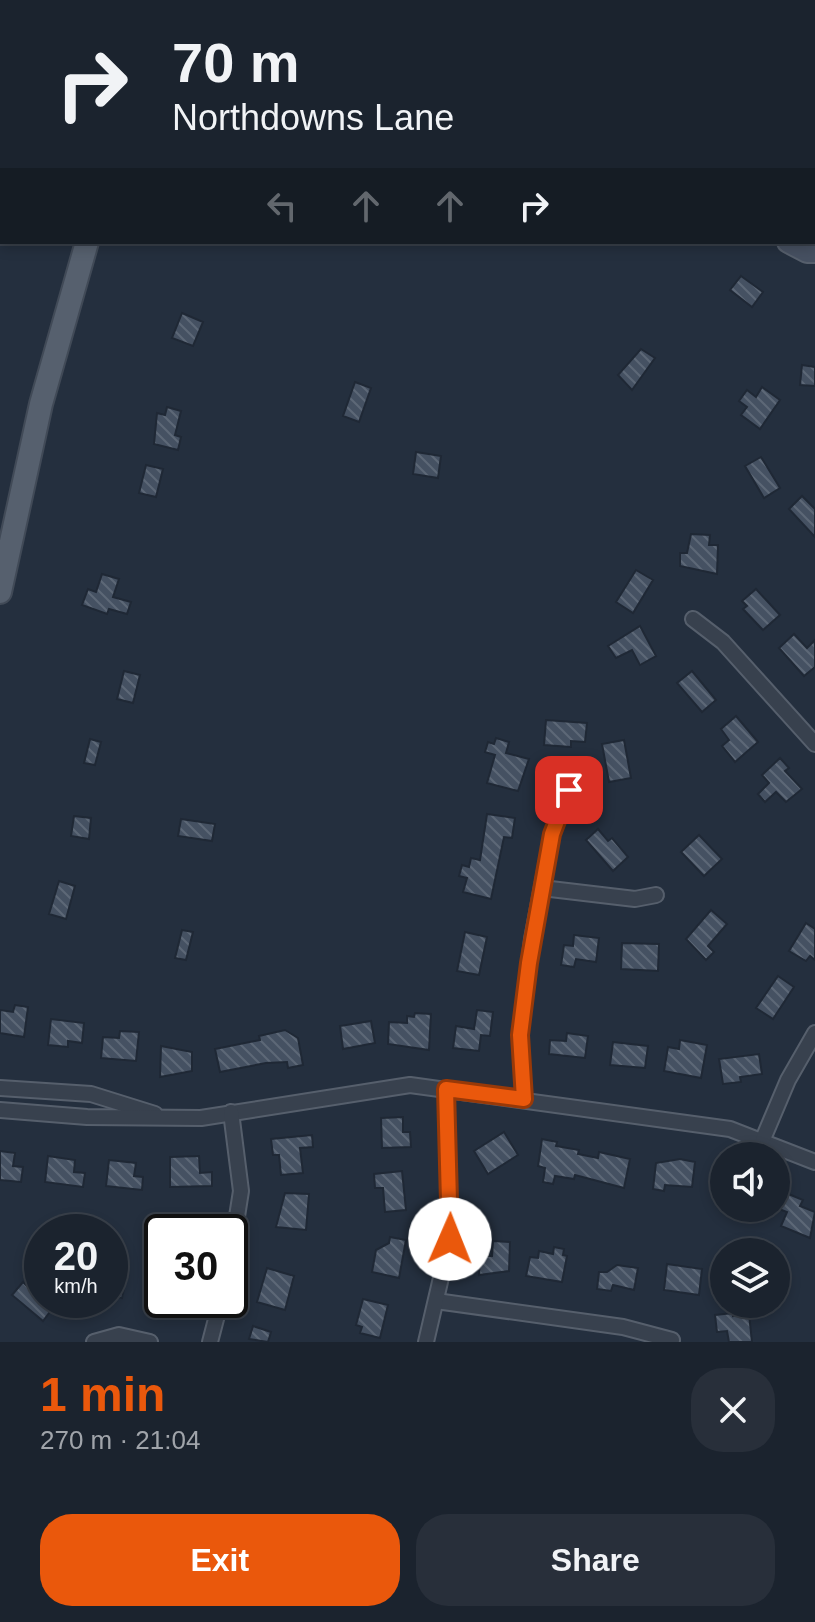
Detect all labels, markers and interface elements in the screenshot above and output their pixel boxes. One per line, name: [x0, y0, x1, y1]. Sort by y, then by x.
text: 70 m: [172, 31, 300, 94]
icon: right: [40, 32, 144, 136]
text: Northdowns Lane: [172, 97, 454, 138]
icon: left: [260, 184, 304, 228]
icon: ahead: [344, 184, 388, 228]
icon: ahead: [428, 184, 472, 228]
icon: right: [512, 184, 556, 228]
pin: [535, 756, 603, 824]
icon: arrive: [547, 768, 591, 812]
map controls: [710, 1142, 790, 1318]
button: sound: [710, 1142, 790, 1222]
position arrow: [408, 1197, 492, 1281]
speed limit sign: 30: [144, 1214, 248, 1318]
text: 20: [54, 1234, 98, 1278]
button: layers: [710, 1238, 790, 1318]
text: km/h: [54, 1275, 98, 1297]
text: 1 min: [40, 1368, 165, 1421]
button: close: [691, 1368, 775, 1452]
text: 270 m · 21:04: [40, 1425, 200, 1455]
button: Exit: [40, 1514, 400, 1606]
button: Share: [416, 1514, 775, 1606]

